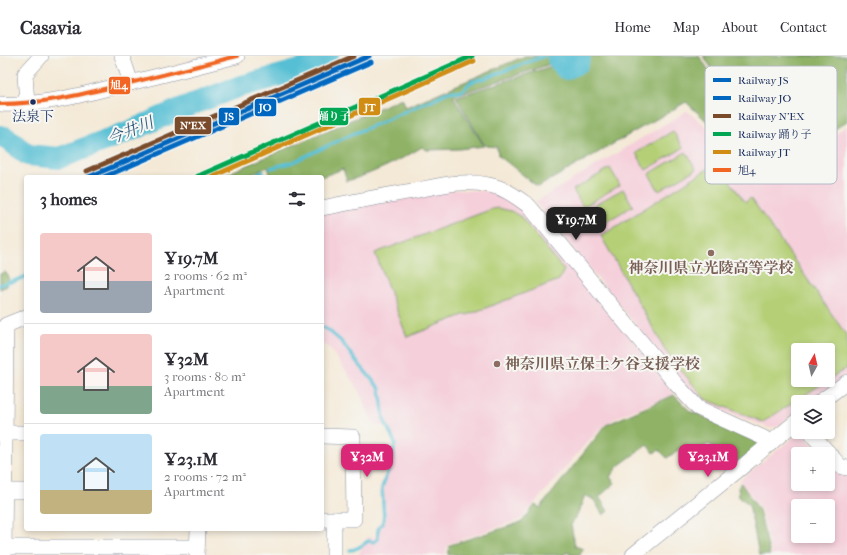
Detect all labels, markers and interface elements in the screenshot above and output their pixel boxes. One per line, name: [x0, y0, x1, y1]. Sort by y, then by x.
text: Casavia: [20, 17, 81, 39]
text: Home: [614, 19, 651, 36]
text: Map: [673, 19, 700, 36]
text: About: [722, 19, 758, 36]
text: Contact: [780, 19, 827, 36]
legend: [705, 66, 837, 184]
text: Railway JS: [738, 74, 789, 87]
line badge: 旭4: [108, 76, 131, 95]
text: 旭4: [110, 79, 128, 92]
text: Railway JO: [738, 92, 792, 105]
marker: 法泉下: [28, 97, 38, 107]
line badge: JT: [358, 97, 381, 116]
line badge: JO: [254, 98, 277, 117]
text: JO: [258, 101, 272, 114]
text: JT: [363, 101, 376, 114]
line badge: JS: [218, 107, 240, 126]
line badge: 踊り子: [319, 107, 349, 126]
place label: 法泉下: [12, 108, 54, 125]
text: JS: [223, 110, 234, 123]
text: 踊り子: [318, 110, 351, 123]
text: Railway N'EX: [738, 110, 805, 123]
water label: 今井川: [104, 112, 158, 148]
line badge: N'EX: [174, 116, 212, 135]
text: N'EX: [180, 119, 206, 132]
text: Railway 踊り子: [738, 128, 812, 141]
text: Railway JT: [738, 146, 791, 159]
text: 旭4: [738, 164, 756, 177]
icon: filters: [286, 188, 308, 210]
text: 3 homes: [40, 189, 97, 209]
pin: ¥19.7M: [543, 207, 609, 241]
text: ¥19.7M: [555, 212, 597, 227]
text: ¥19.7M: [164, 248, 218, 268]
marker: 神奈川県立光陵高等学校: [706, 248, 716, 258]
icon: home: [72, 249, 120, 297]
place label: 神奈川県立光陵高等学校: [628, 259, 794, 277]
text: 2 rooms · 62 m²: [164, 268, 247, 283]
text: Apartment: [164, 283, 225, 298]
north arrow: [791, 343, 835, 387]
map controls: [791, 343, 835, 543]
text: ¥32M: [164, 349, 208, 369]
icon: home: [72, 350, 120, 398]
place label: 神奈川県立保土ケ谷支援学校: [505, 355, 700, 373]
marker: 神奈川県立保土ケ谷支援学校: [492, 359, 502, 369]
text: 3 rooms · 80 m²: [164, 369, 245, 384]
text: Apartment: [164, 384, 225, 399]
button: layers: [791, 395, 835, 439]
pin: ¥32M: [343, 444, 391, 478]
pin: ¥23.1M: [675, 444, 741, 478]
button: +: [791, 447, 835, 491]
text: ¥23.1M: [164, 449, 218, 469]
text: ¥32M: [350, 449, 384, 464]
text: ¥23.1M: [687, 449, 729, 464]
icon: home: [72, 450, 120, 498]
text: 2 rooms · 72 m²: [164, 469, 246, 484]
text: Apartment: [164, 484, 225, 499]
button: −: [791, 499, 835, 543]

